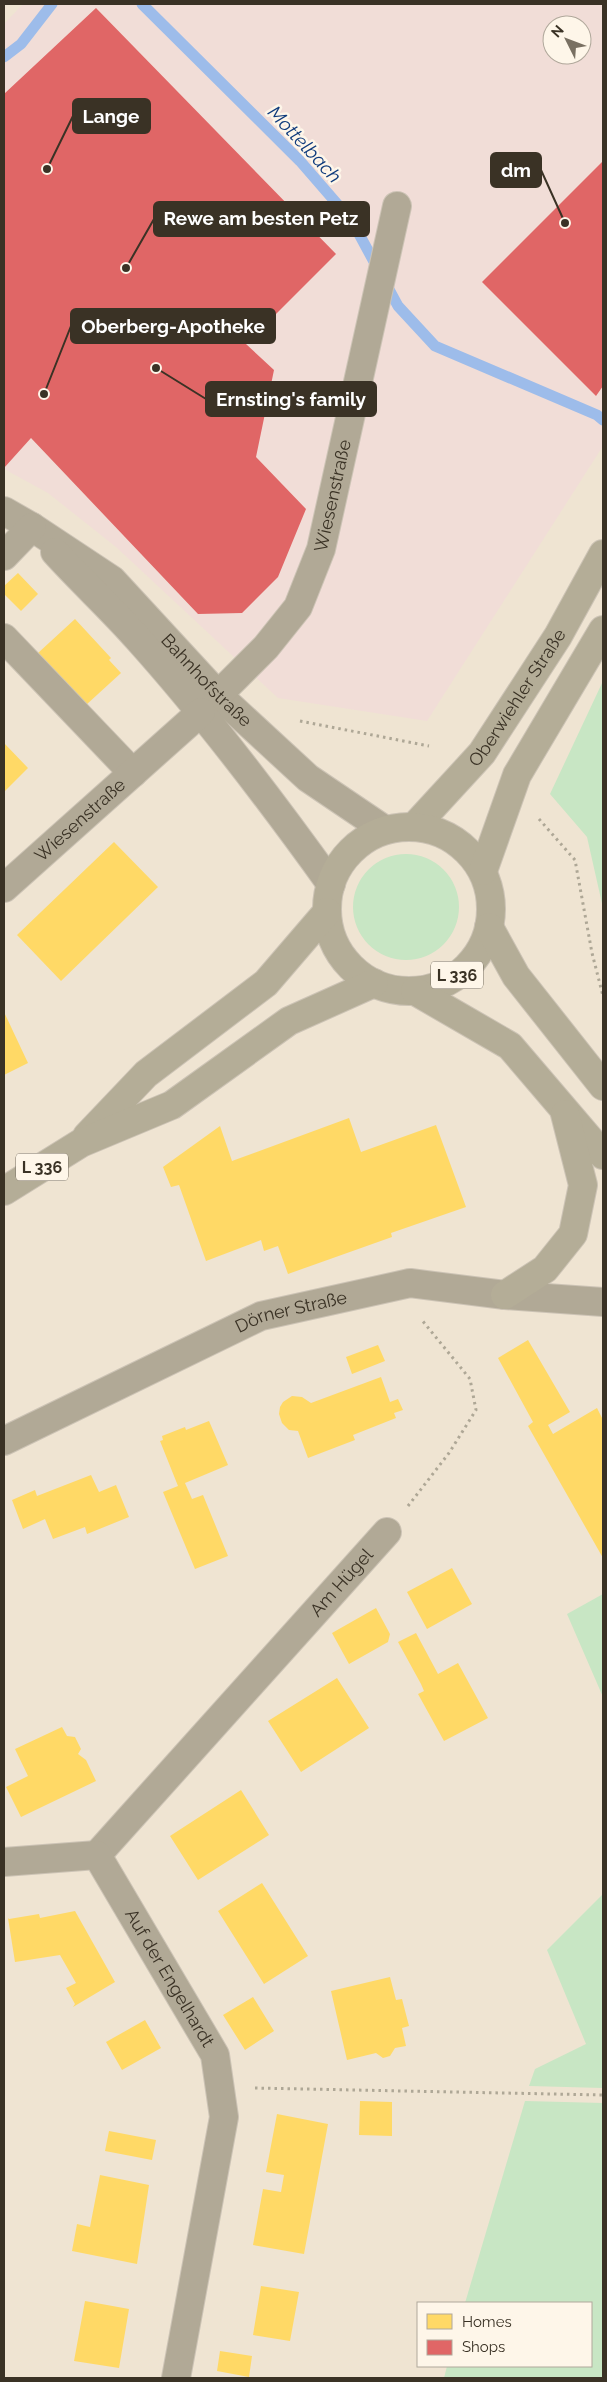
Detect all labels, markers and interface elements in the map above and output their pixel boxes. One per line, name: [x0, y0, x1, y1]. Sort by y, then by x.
north arrow: [542, 15, 592, 65]
text: N: [548, 22, 567, 41]
callout: Lange: [73, 99, 150, 133]
water label: Mottelbach: [264, 101, 346, 187]
text: Lange: [83, 105, 139, 127]
callout: dm: [491, 153, 541, 187]
text: dm: [501, 159, 531, 181]
callout: Rewe am besten Petz: [154, 202, 369, 236]
text: Rewe am besten Petz: [164, 207, 359, 229]
callout: Oberberg-Apotheke: [71, 309, 275, 343]
text: Oberberg-Apotheke: [81, 315, 265, 337]
callout: Ernsting's family: [206, 382, 376, 416]
text: Ernsting's family: [216, 388, 366, 410]
street label: Wiesenstraße: [310, 437, 355, 554]
street label: Oberwiehler Straße: [464, 625, 570, 771]
street label: Bahnhofstraße: [157, 629, 257, 731]
street label: Wiesenstraße: [30, 773, 130, 866]
road number: L 336: [431, 962, 483, 988]
road number: L 336: [16, 1154, 68, 1180]
street label: Dörner Straße: [232, 1286, 349, 1337]
street label: Am Hügel: [305, 1544, 377, 1621]
street label: Auf der Engelhardt: [121, 1905, 219, 2051]
legend: [417, 2302, 592, 2367]
text: Homes: [462, 2313, 512, 2331]
text: Shops: [462, 2338, 505, 2356]

